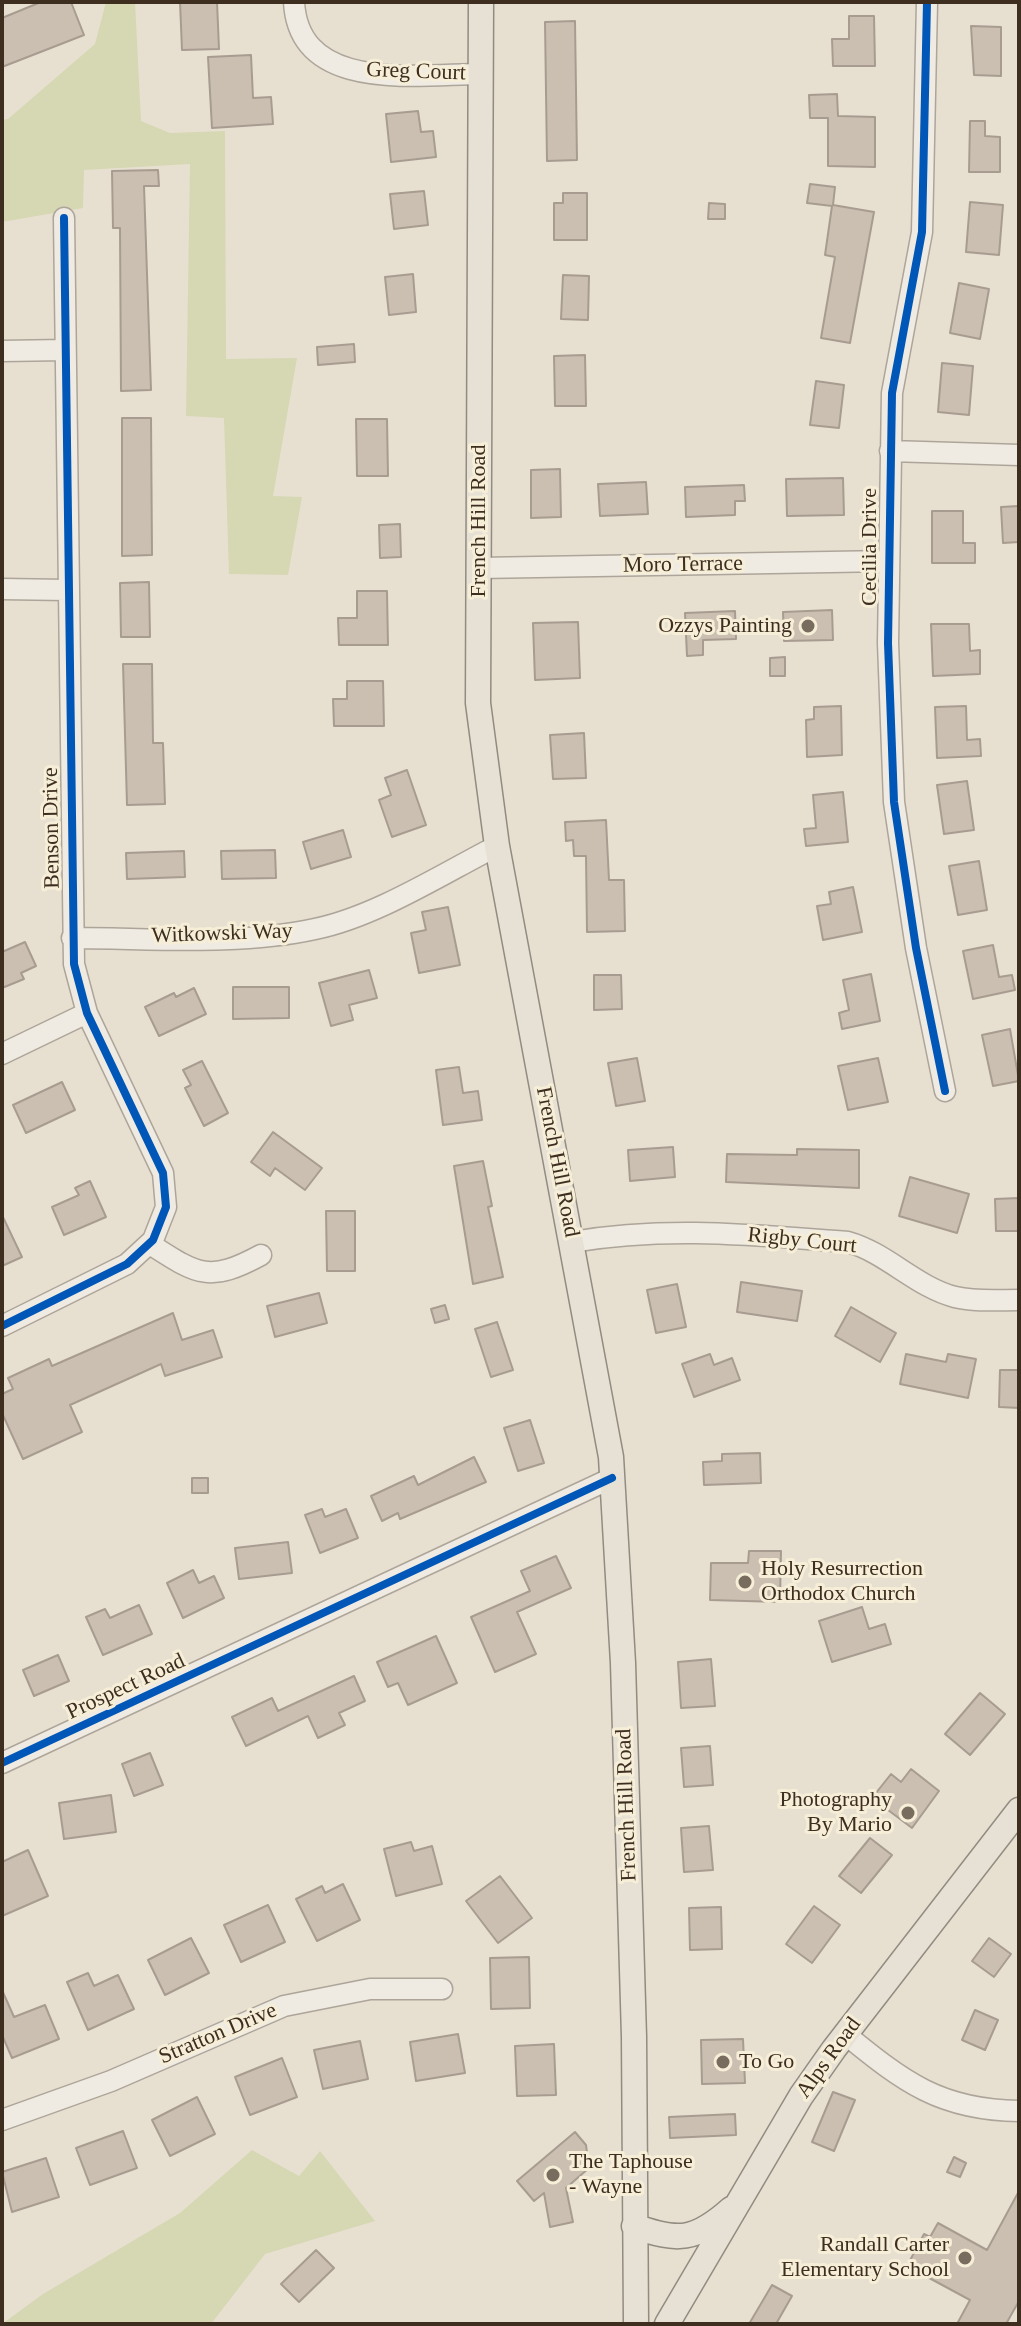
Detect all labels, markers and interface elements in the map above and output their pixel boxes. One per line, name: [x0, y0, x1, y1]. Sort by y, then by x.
street label: Greg Court: [366, 57, 466, 87]
street label: French Hill Road: [466, 445, 492, 597]
street label: Cecilia Drive: [857, 488, 883, 606]
street label: Moro Terrace: [623, 551, 743, 579]
place label: Ozzys Painting: [658, 613, 792, 639]
marker: Ozzys Painting: [799, 617, 817, 635]
street label: Benson Drive: [38, 767, 66, 889]
street label: Witkowski Way: [151, 918, 293, 950]
street label: French Hill Road: [529, 1085, 585, 1239]
street label: Rigby Court: [746, 1222, 858, 1260]
place label: Holy Resurrection Orthodox Church: [761, 1556, 923, 1608]
marker: Holy Resurrection Orthodox Church: [736, 1573, 754, 1591]
street label: Prospect Road: [63, 1648, 189, 1726]
street label: French Hill Road: [611, 1728, 643, 1882]
place label: Photography By Mario: [780, 1787, 892, 1838]
marker: Photography By Mario: [899, 1804, 917, 1822]
street label: Stratton Drive: [155, 1997, 281, 2071]
street label: Alps Road: [791, 2012, 867, 2104]
place label: To Go: [739, 2049, 794, 2075]
marker: To Go: [714, 2053, 732, 2071]
place label: The Taphouse - Wayne: [569, 2149, 693, 2200]
marker: The Taphouse - Wayne: [544, 2166, 562, 2184]
place label: Randall Carter Elementary School: [781, 2232, 949, 2284]
marker: Randall Carter Elementary School: [956, 2249, 974, 2267]

